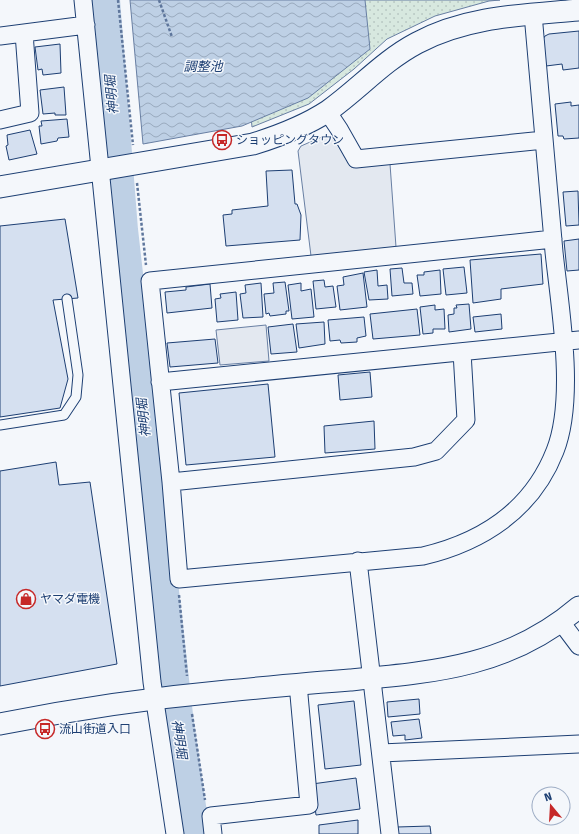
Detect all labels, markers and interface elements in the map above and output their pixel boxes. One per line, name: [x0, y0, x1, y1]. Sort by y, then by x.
water label: 調整池: [183, 59, 224, 74]
water label: 神明堀: [102, 73, 121, 115]
bus stop icon: ショッピングタウン: [211, 129, 233, 151]
place label: ショッピングタウン: [236, 133, 344, 147]
water label: 神明堀: [134, 396, 153, 438]
shop icon: ヤマダ電機: [15, 588, 37, 610]
place label: ヤマダ電機: [40, 592, 100, 606]
bus stop icon: 流山街道入口: [34, 718, 56, 740]
water label: 神明堀: [169, 719, 190, 761]
place label: 流山街道入口: [59, 722, 131, 736]
north arrow: [531, 786, 571, 826]
text: N: [543, 790, 554, 804]

